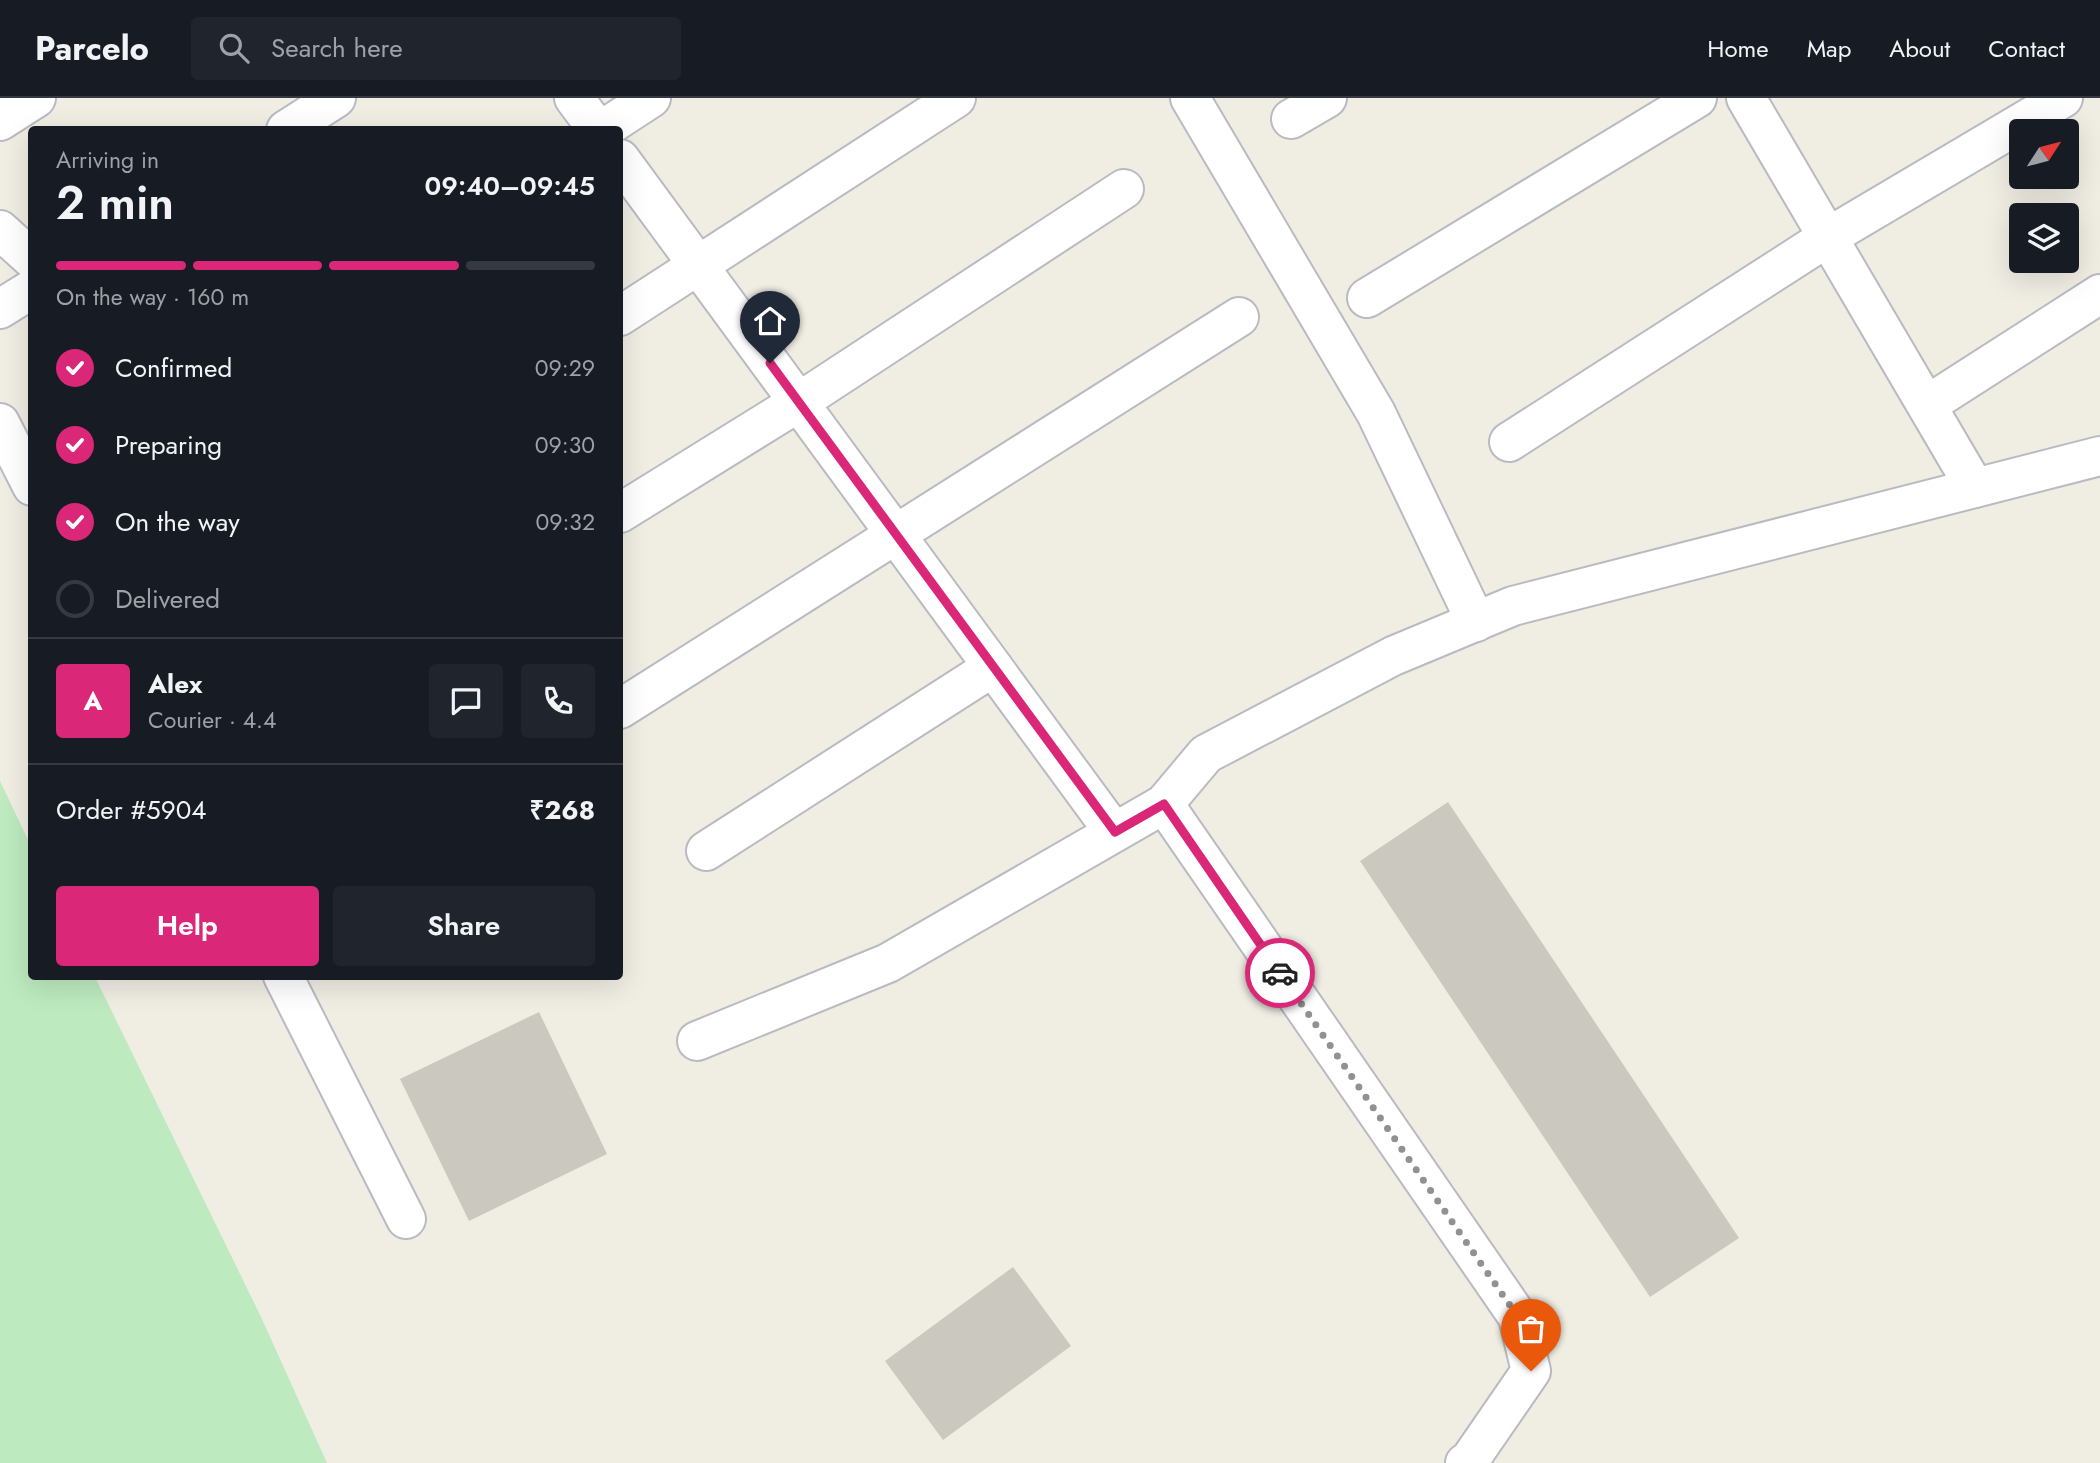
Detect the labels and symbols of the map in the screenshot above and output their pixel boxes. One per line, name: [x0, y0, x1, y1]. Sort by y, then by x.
north arrow: [2009, 119, 2079, 189]
pin: [740, 291, 800, 363]
courier: [1245, 938, 1315, 1008]
pin: [1501, 1299, 1561, 1371]

